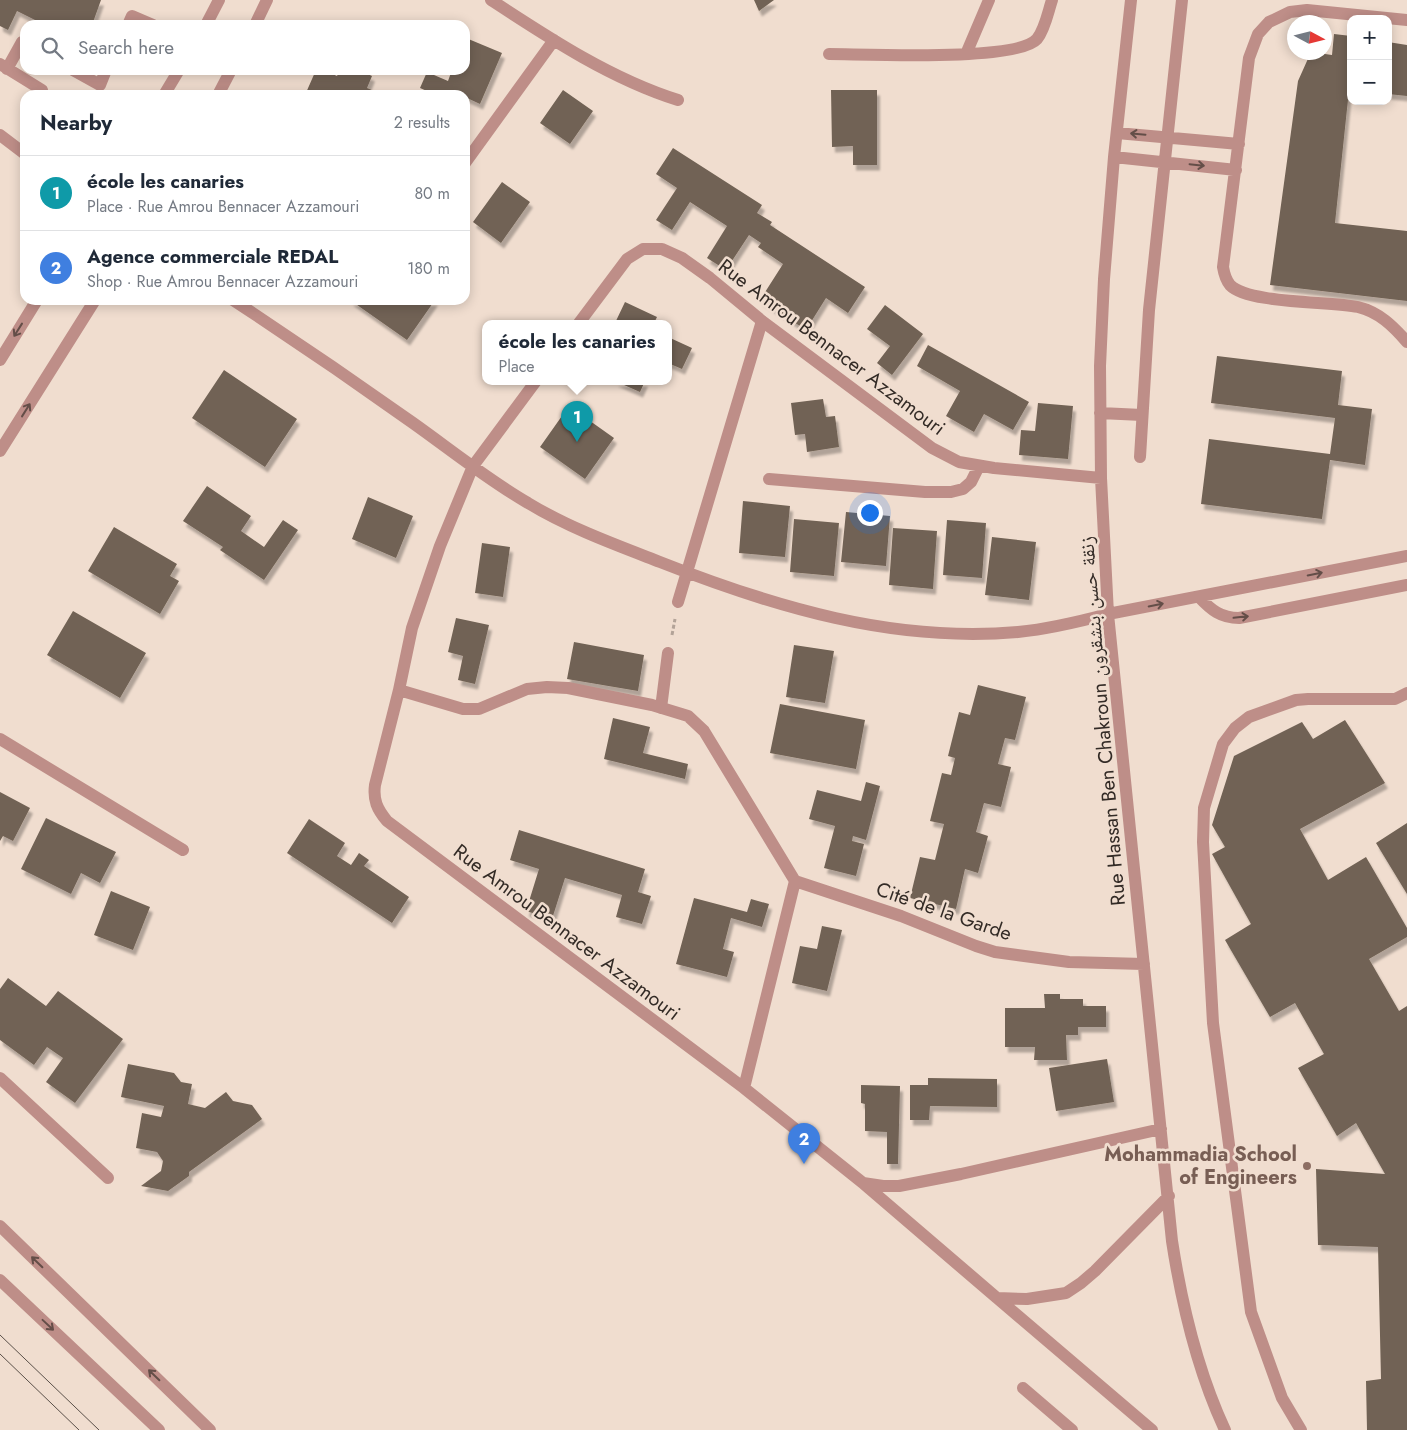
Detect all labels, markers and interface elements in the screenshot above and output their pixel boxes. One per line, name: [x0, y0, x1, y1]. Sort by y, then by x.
north arrow: [1287, 15, 1332, 60]
map controls: [1347, 15, 1392, 105]
button: +: [1347, 15, 1392, 60]
search box: [20, 20, 470, 75]
icon: search: [38, 34, 66, 62]
text: Search here: [78, 34, 174, 61]
button: −: [1347, 60, 1392, 105]
text: Nearby: [40, 108, 112, 138]
text: 2 results: [394, 111, 450, 134]
one-way arrow: [1130, 130, 1146, 139]
one-way arrow: [1189, 160, 1205, 170]
text: école les canaries: [87, 168, 244, 195]
text: 1: [52, 182, 60, 205]
text: 80 m: [414, 182, 450, 205]
text: Place · Rue Amrou Bennacer Azzamouri: [87, 195, 359, 218]
text: Agence commerciale REDAL: [87, 243, 338, 270]
street label: Rue Amrou Bennacer Azzamouri: [712, 252, 951, 442]
text: 2: [51, 257, 61, 280]
text: 180 m: [407, 257, 450, 280]
text: Shop · Rue Amrou Bennacer Azzamouri: [87, 270, 358, 293]
popup: [482, 320, 672, 385]
one-way arrow: [13, 322, 23, 336]
text: école les canaries: [499, 328, 655, 355]
text: Place: [499, 355, 535, 378]
pin: 1: [561, 401, 593, 442]
one-way arrow: [21, 403, 31, 417]
your location: [857, 500, 883, 526]
street label: Rue Hassan Ben Chakroun زنقة حسن بنشقرون: [1072, 535, 1133, 907]
one-way arrow: [1307, 569, 1323, 579]
one-way arrow: [1147, 600, 1163, 610]
one-way arrow: [1232, 612, 1248, 622]
street label: Rue Amrou Bennacer Azzamouri: [447, 837, 686, 1027]
street label: Cité de la Garde: [872, 875, 1016, 948]
pin: 2: [788, 1123, 820, 1164]
place label: Mohammadia School of Engineers: [1104, 1140, 1297, 1192]
marker: Mohammadia School of Engineers: [1301, 1160, 1313, 1172]
one-way arrow: [31, 1256, 44, 1268]
one-way arrow: [42, 1319, 54, 1331]
one-way arrow: [148, 1369, 160, 1381]

